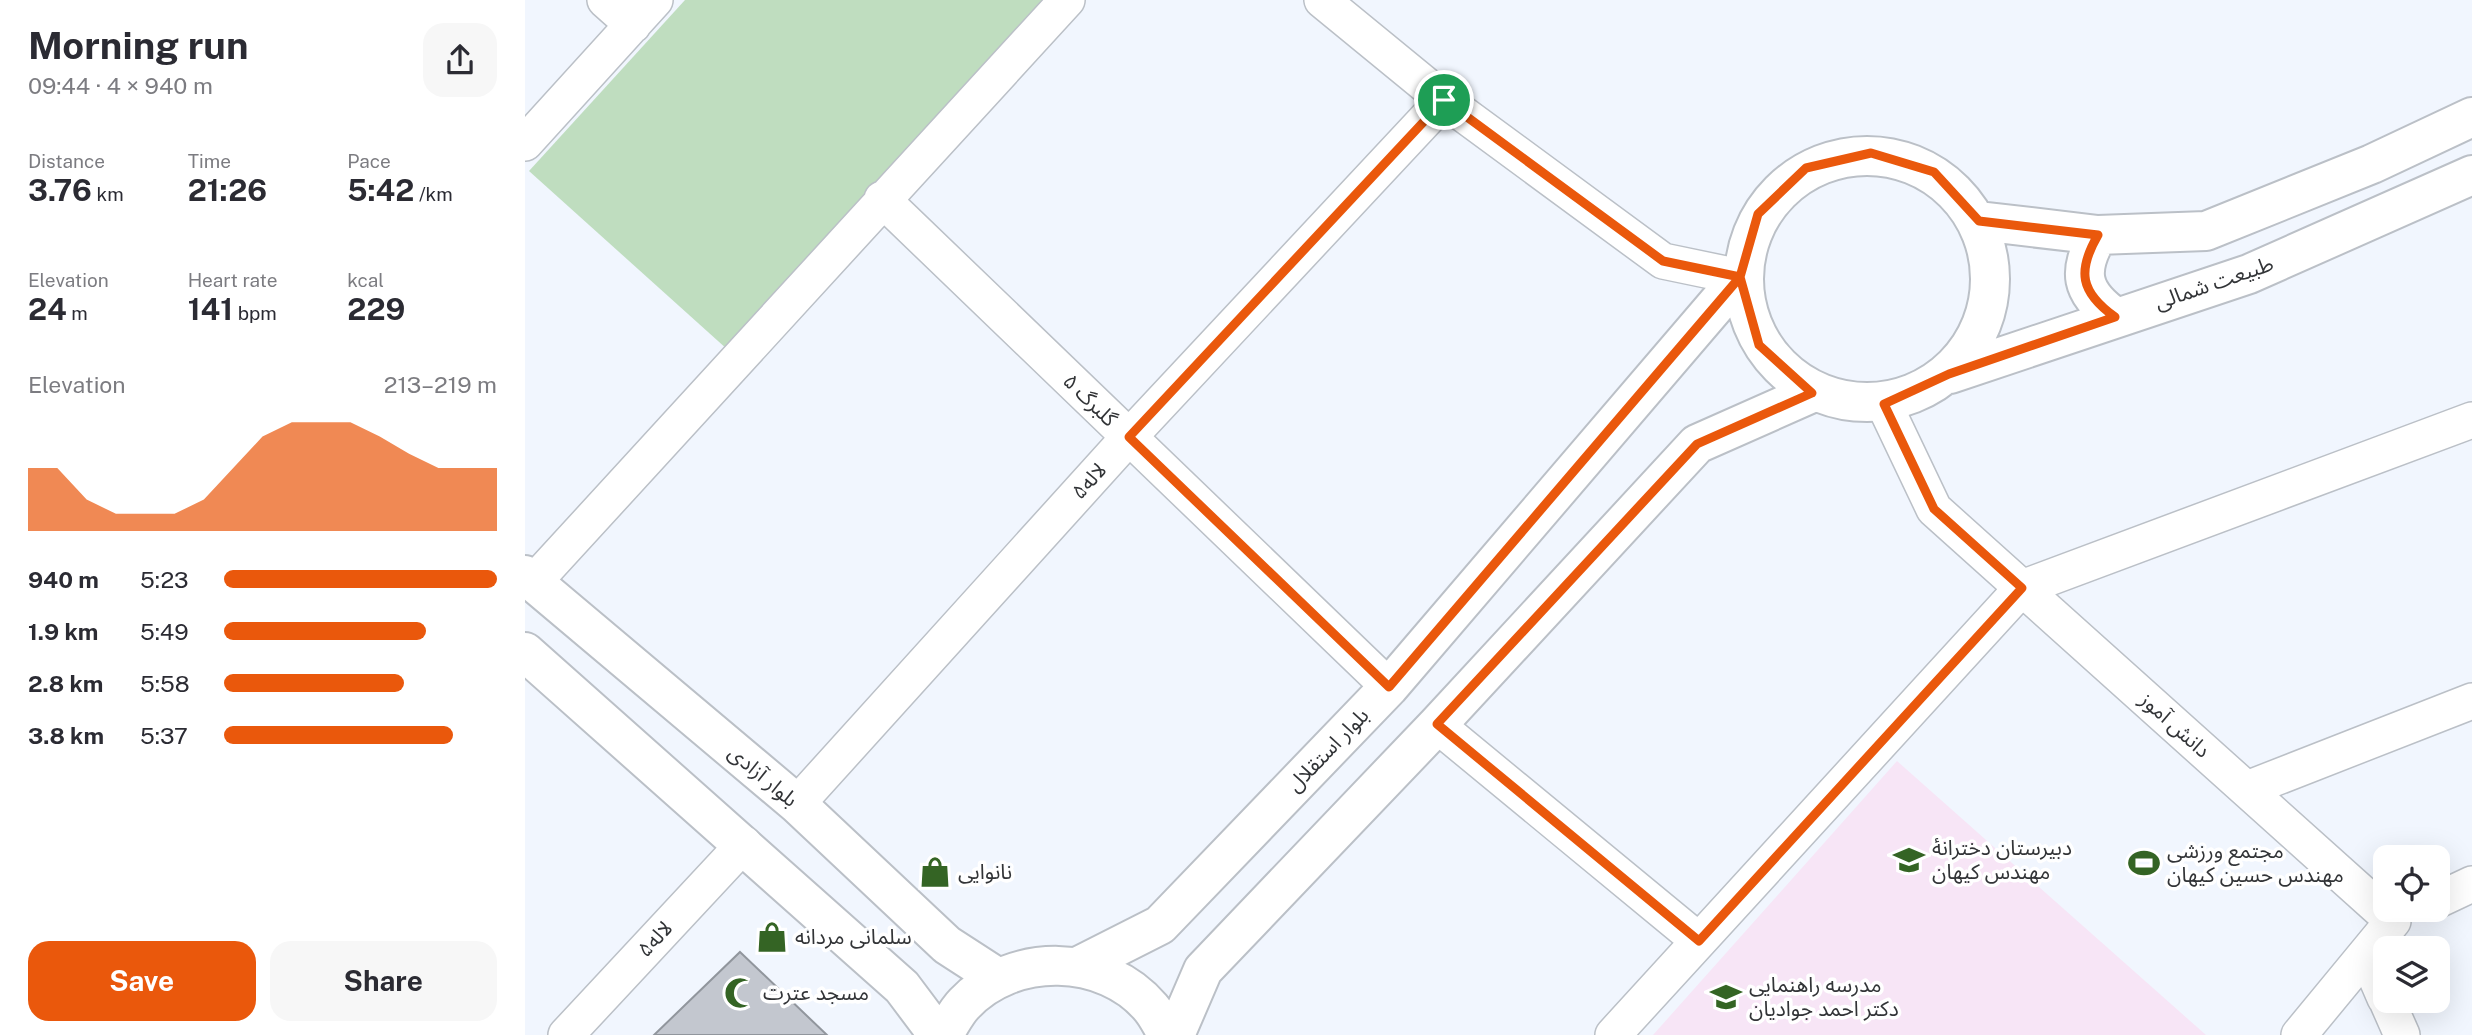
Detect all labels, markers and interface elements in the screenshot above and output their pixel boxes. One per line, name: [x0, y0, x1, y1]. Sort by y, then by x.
text: Morning run: [28, 23, 249, 68]
button: share: [423, 23, 497, 97]
pin: [1414, 70, 1474, 130]
text: 09:44 · 4 × 940 m: [28, 72, 213, 99]
icon: arrive: [1425, 81, 1463, 119]
text: Distance: [28, 150, 105, 172]
text: Time: [188, 150, 231, 172]
text: Pace: [347, 150, 391, 172]
text: 3.76: [28, 172, 92, 208]
text: 21:26: [188, 172, 267, 208]
text: 5:42: [347, 172, 414, 208]
text: km: [92, 183, 124, 205]
text: /km: [414, 183, 453, 205]
street label: طبیعت شمالی: [2151, 251, 2276, 315]
text: Elevation: [28, 269, 109, 291]
text: Heart rate: [188, 269, 277, 291]
text: kcal: [347, 269, 384, 291]
text: 24: [28, 291, 67, 327]
text: 141: [188, 291, 233, 327]
text: 229: [347, 291, 405, 327]
text: m: [67, 302, 88, 324]
text: bpm: [233, 302, 277, 324]
street label: گلبرگ ۵: [1058, 368, 1123, 432]
text: Elevation: [28, 371, 126, 398]
text: 213–219 m: [384, 371, 497, 398]
street label: لاله۵: [1066, 457, 1111, 504]
text: 940 m: [28, 566, 99, 593]
text: 5:23: [140, 566, 189, 593]
text: 1.9 km: [28, 618, 98, 645]
text: 5:49: [140, 618, 189, 645]
text: 2.8 km: [28, 670, 103, 697]
text: 5:58: [140, 670, 190, 697]
street label: دانش آموز: [2134, 686, 2216, 763]
street label: بلوار استقلال: [1282, 703, 1374, 797]
text: 3.8 km: [28, 722, 104, 749]
text: 5:37: [140, 722, 188, 749]
street label: بلوار آزادی: [724, 739, 803, 812]
place label: دبیرستان دخترانۀ مهندس کیهان: [1932, 835, 2072, 884]
place label: مجتمع ورزشی مهندس حسین کیهان: [2167, 838, 2344, 887]
school or university icon: دبیرستان دخترانۀ مهندس کیهان: [1892, 843, 1926, 877]
map controls: [2373, 845, 2450, 1013]
button: locate: [2373, 845, 2450, 922]
sports icon: مجتمع ورزشی مهندس حسین کیهان: [2127, 846, 2161, 880]
shop icon: نانوایی: [918, 855, 952, 889]
place label: نانوایی: [958, 859, 1012, 884]
street label: لاله۵: [632, 916, 677, 962]
shop icon: سلمانی مردانه: [755, 920, 789, 954]
place label: سلمانی مردانه: [795, 924, 912, 949]
button: layers: [2373, 936, 2450, 1013]
button: Save: [28, 941, 256, 1021]
button: Share: [270, 941, 497, 1021]
place label: مدرسه راهنمایی دکتر احمد جوادیان: [1749, 972, 1899, 1021]
mosque icon: مسجد عترت: [723, 976, 757, 1010]
place label: مسجد عترت: [763, 980, 869, 1005]
school or university icon: مدرسه راهنمایی دکتر احمد جوادیان: [1709, 980, 1743, 1014]

